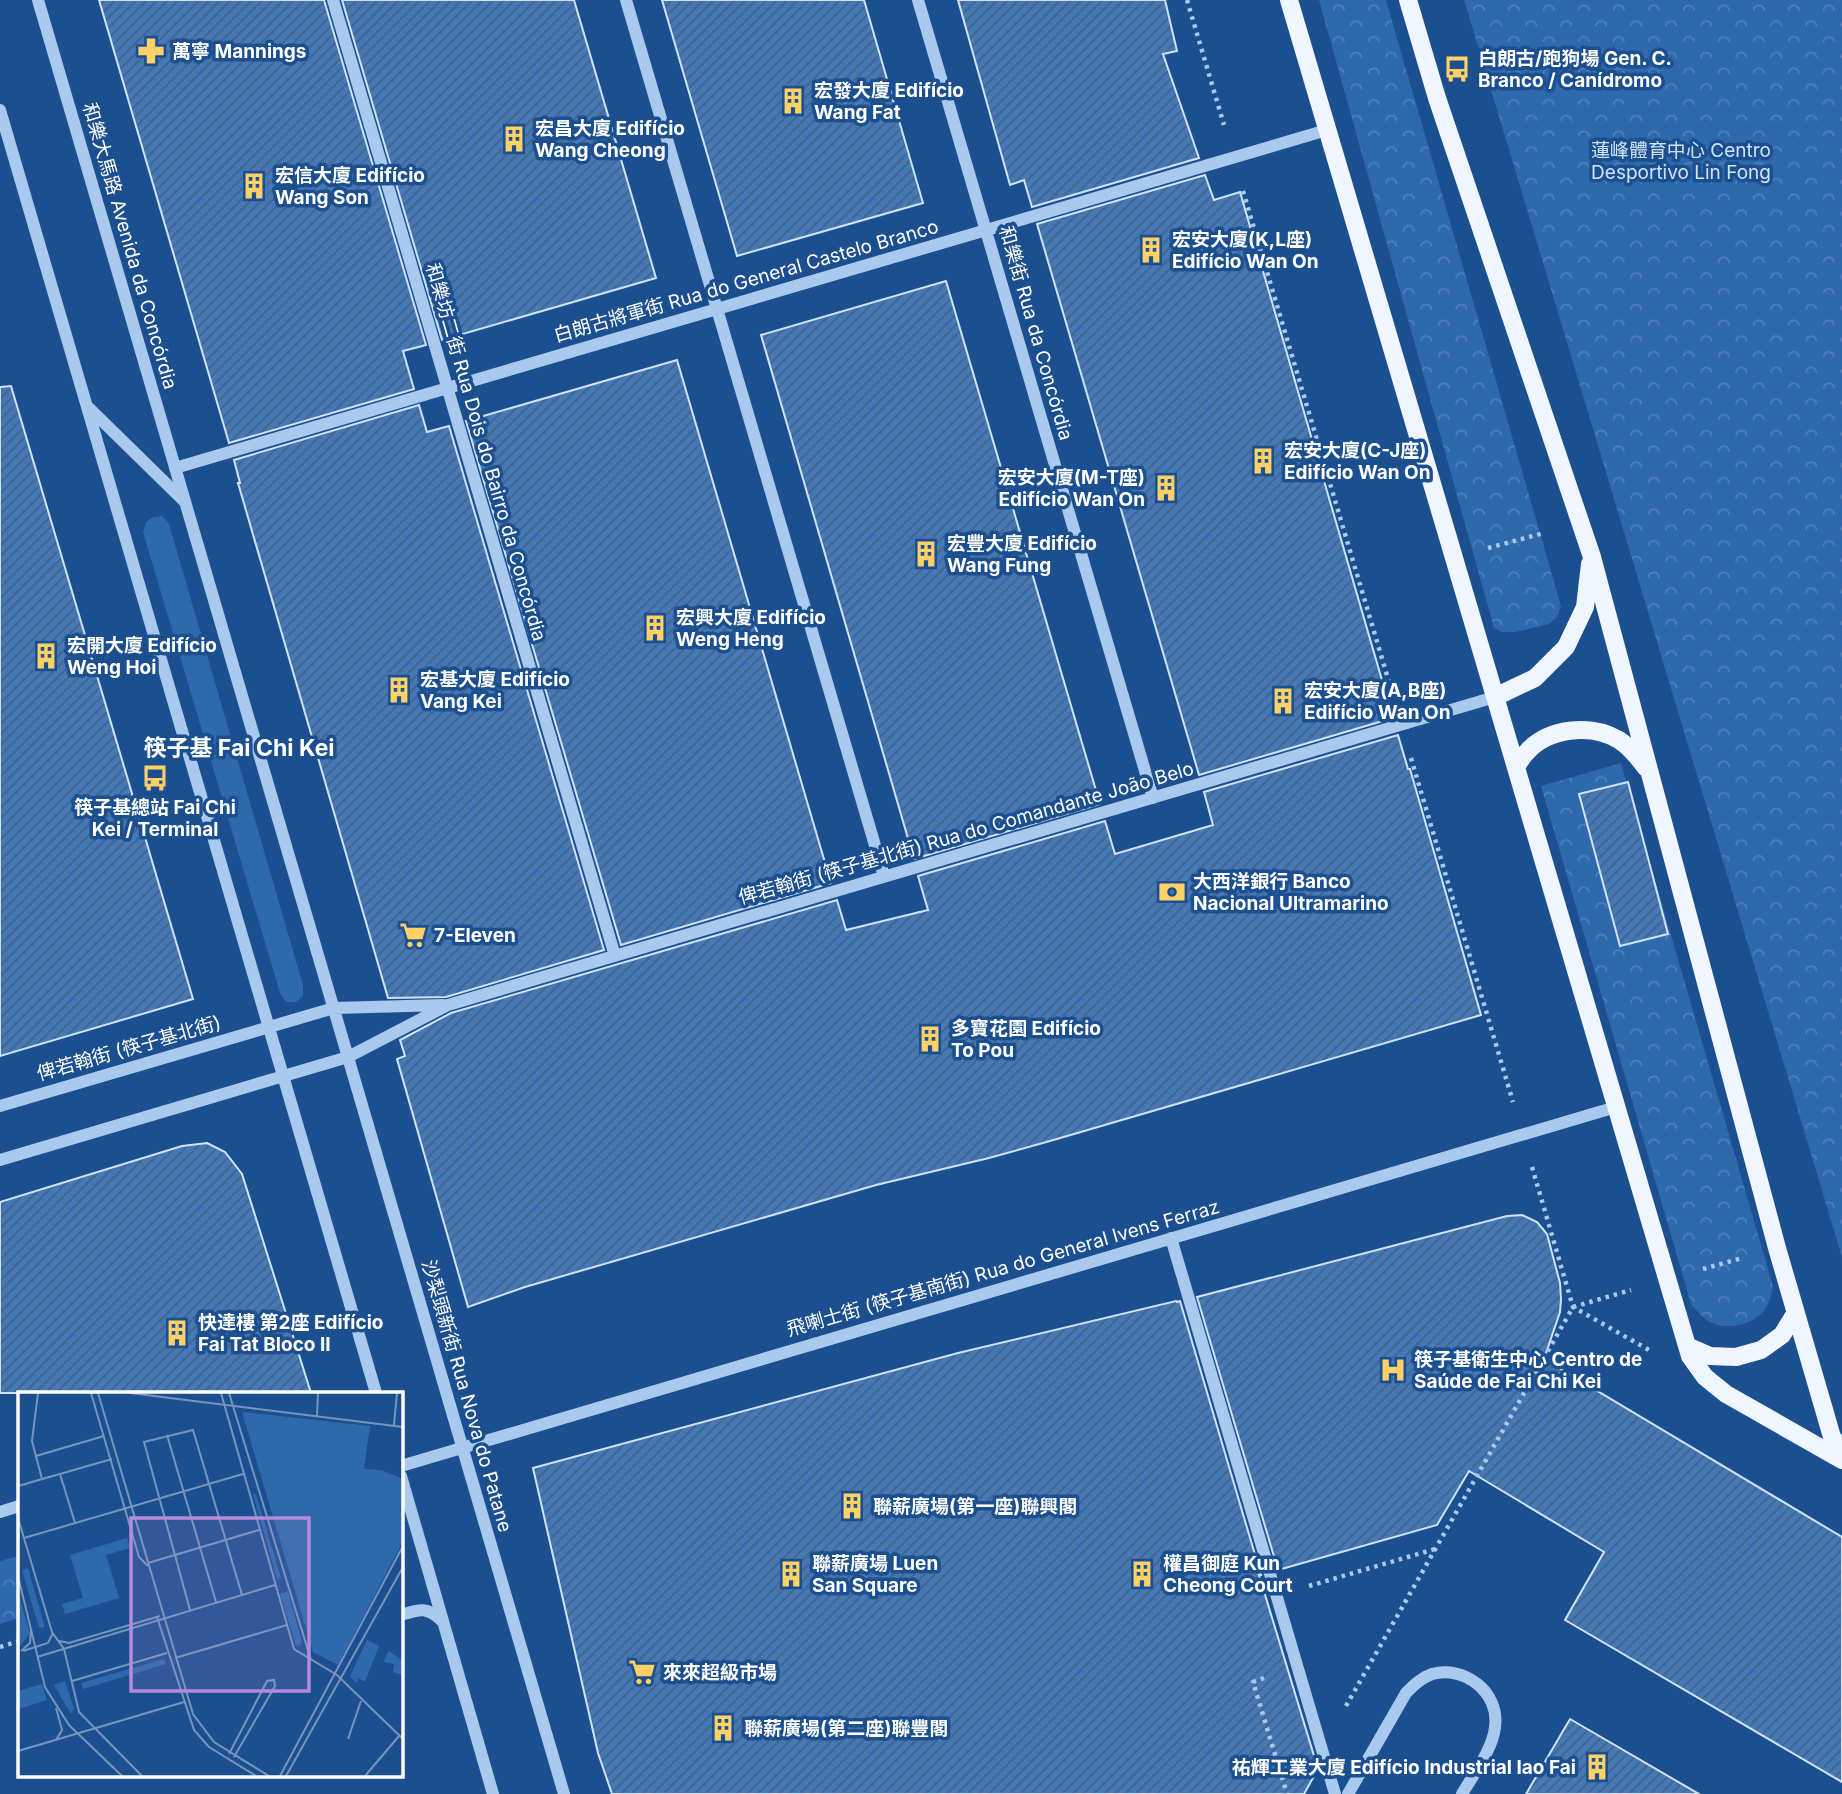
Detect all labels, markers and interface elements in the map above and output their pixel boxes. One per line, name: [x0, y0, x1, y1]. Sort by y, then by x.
pharmacy icon: 萬寧 Mannings: [136, 36, 166, 66]
place label: 萬寧 Mannings: [172, 40, 307, 63]
place label: 白朗古/跑狗場 Gen. C. Branco / Canídromo: [1478, 47, 1672, 92]
bus stop icon: 白朗古/跑狗場 Gen. C. Branco / Canídromo: [1442, 54, 1472, 84]
place label: 宏發大廈 Edifício Wang Fat: [814, 79, 964, 124]
building icon: 宏發大廈 Edifício Wang Fat: [778, 86, 808, 116]
street label: 和樂大馬路 Avenida da Concórdia: [78, 100, 182, 392]
place label: 宏昌大廈 Edifício Wang Cheong: [535, 117, 685, 162]
building icon: 宏昌大廈 Edifício Wang Cheong: [499, 124, 529, 154]
park label: 蓮峰體育中心 Centro Desportivo Lin Fong: [1591, 139, 1771, 184]
place label: 宏信大廈 Edifício Wang Son: [275, 164, 425, 209]
building icon: 宏信大廈 Edifício Wang Son: [239, 171, 269, 201]
street label: 白朗古將軍街 Rua do General Castelo Branco: [551, 215, 941, 347]
street label: 和樂街 Rua da Concórdia: [994, 223, 1078, 443]
place label: 宏安大廈(K,L座) Edifício Wan On: [1172, 228, 1318, 273]
building icon: 宏安大廈(K,L座) Edifício Wan On: [1136, 235, 1166, 265]
street label: 和樂坊二街 Rua Dois do Bairro da Concórdia: [421, 260, 551, 644]
place label: 宏安大廈(C-J座) Edifício Wan On: [1284, 439, 1430, 484]
building icon: 宏安大廈(C-J座) Edifício Wan On: [1248, 446, 1278, 476]
place label: 宏安大廈(M-T座) Edifício Wan On: [998, 466, 1145, 511]
building icon: 宏安大廈(M-T座) Edifício Wan On: [1151, 473, 1181, 503]
place label: 宏豐大廈 Edifício Wang Fung: [947, 532, 1097, 577]
building icon: 宏豐大廈 Edifício Wang Fung: [911, 539, 941, 569]
place label: 宏興大廈 Edifício Weng Heng: [676, 606, 826, 651]
building icon: 宏興大廈 Edifício Weng Heng: [640, 613, 670, 643]
place label: 宏開大廈 Edifício Weng Hoi: [67, 634, 217, 679]
building icon: 宏開大廈 Edifício Weng Hoi: [31, 641, 61, 671]
place label: 宏基大廈 Edifício Vang Kei: [420, 668, 570, 713]
building icon: 宏基大廈 Edifício Vang Kei: [384, 675, 414, 705]
place label: 宏安大廈(A,B座) Edifício Wan On: [1304, 679, 1450, 724]
building icon: 宏安大廈(A,B座) Edifício Wan On: [1268, 686, 1298, 716]
district label: 筷子基 Fai Chi Kei: [143, 734, 335, 762]
street label: 俾若翰街 (筷子基北街) Rua do Comandante João Belo: [736, 757, 1196, 909]
bus stop icon: 筷子基總站 Fai Chi Kei / Terminal: [140, 763, 170, 793]
place label: 筷子基總站 Fai Chi Kei / Terminal: [74, 796, 236, 841]
place label: 大西洋銀行 Banco Nacional Ultramarino: [1193, 870, 1389, 915]
bank icon: 大西洋銀行 Banco Nacional Ultramarino: [1157, 877, 1187, 907]
supermarket icon: 7-Eleven: [398, 920, 428, 950]
place label: 7-Eleven: [434, 924, 516, 947]
street label: 俾若翰街 (筷子基北街): [34, 1011, 224, 1085]
place label: 多寶花園 Edifício To Pou: [951, 1017, 1101, 1062]
building icon: 多寶花園 Edifício To Pou: [915, 1024, 945, 1054]
street label: 飛喇士街 (筷子基南街) Rua do General Ivens Ferraz: [784, 1195, 1222, 1341]
street label: 沙梨頭新街 Rua Nova do Patane: [417, 1257, 517, 1535]
place label: 快達樓 第2座 Edifício Fai Tat Bloco II: [198, 1311, 383, 1356]
building icon: 快達樓 第2座 Edifício Fai Tat Bloco II: [162, 1318, 192, 1348]
place label: 筷子基衛生中心 Centro de Saúde de Fai Chi Kei: [1414, 1348, 1642, 1393]
hospital icon: 筷子基衛生中心 Centro de Saúde de Fai Chi Kei: [1378, 1355, 1408, 1385]
inset map: [18, 1392, 402, 1776]
building icon: 聯薪廣場(第一座)聯興閣: [837, 1491, 867, 1521]
place label: 聯薪廣場(第一座)聯興閣: [873, 1495, 1077, 1518]
place label: 聯薪廣場 Luen San Square: [812, 1552, 938, 1597]
place label: 權昌御庭 Kun Cheong Court: [1163, 1552, 1293, 1597]
building icon: 聯薪廣場 Luen San Square: [776, 1559, 806, 1589]
building icon: 權昌御庭 Kun Cheong Court: [1127, 1559, 1157, 1589]
supermarket icon: 來來超級市場: [627, 1657, 657, 1687]
place label: 來來超級市場: [663, 1661, 777, 1684]
building icon: 聯薪廣場(第二座)聯豐閣: [708, 1713, 738, 1743]
place label: 聯薪廣場(第二座)聯豐閣: [744, 1717, 948, 1740]
building icon: 祐輝工業大廈 Edifício Industrial Iao Fai: [1582, 1752, 1612, 1782]
place label: 祐輝工業大廈 Edifício Industrial Iao Fai: [1232, 1756, 1576, 1779]

